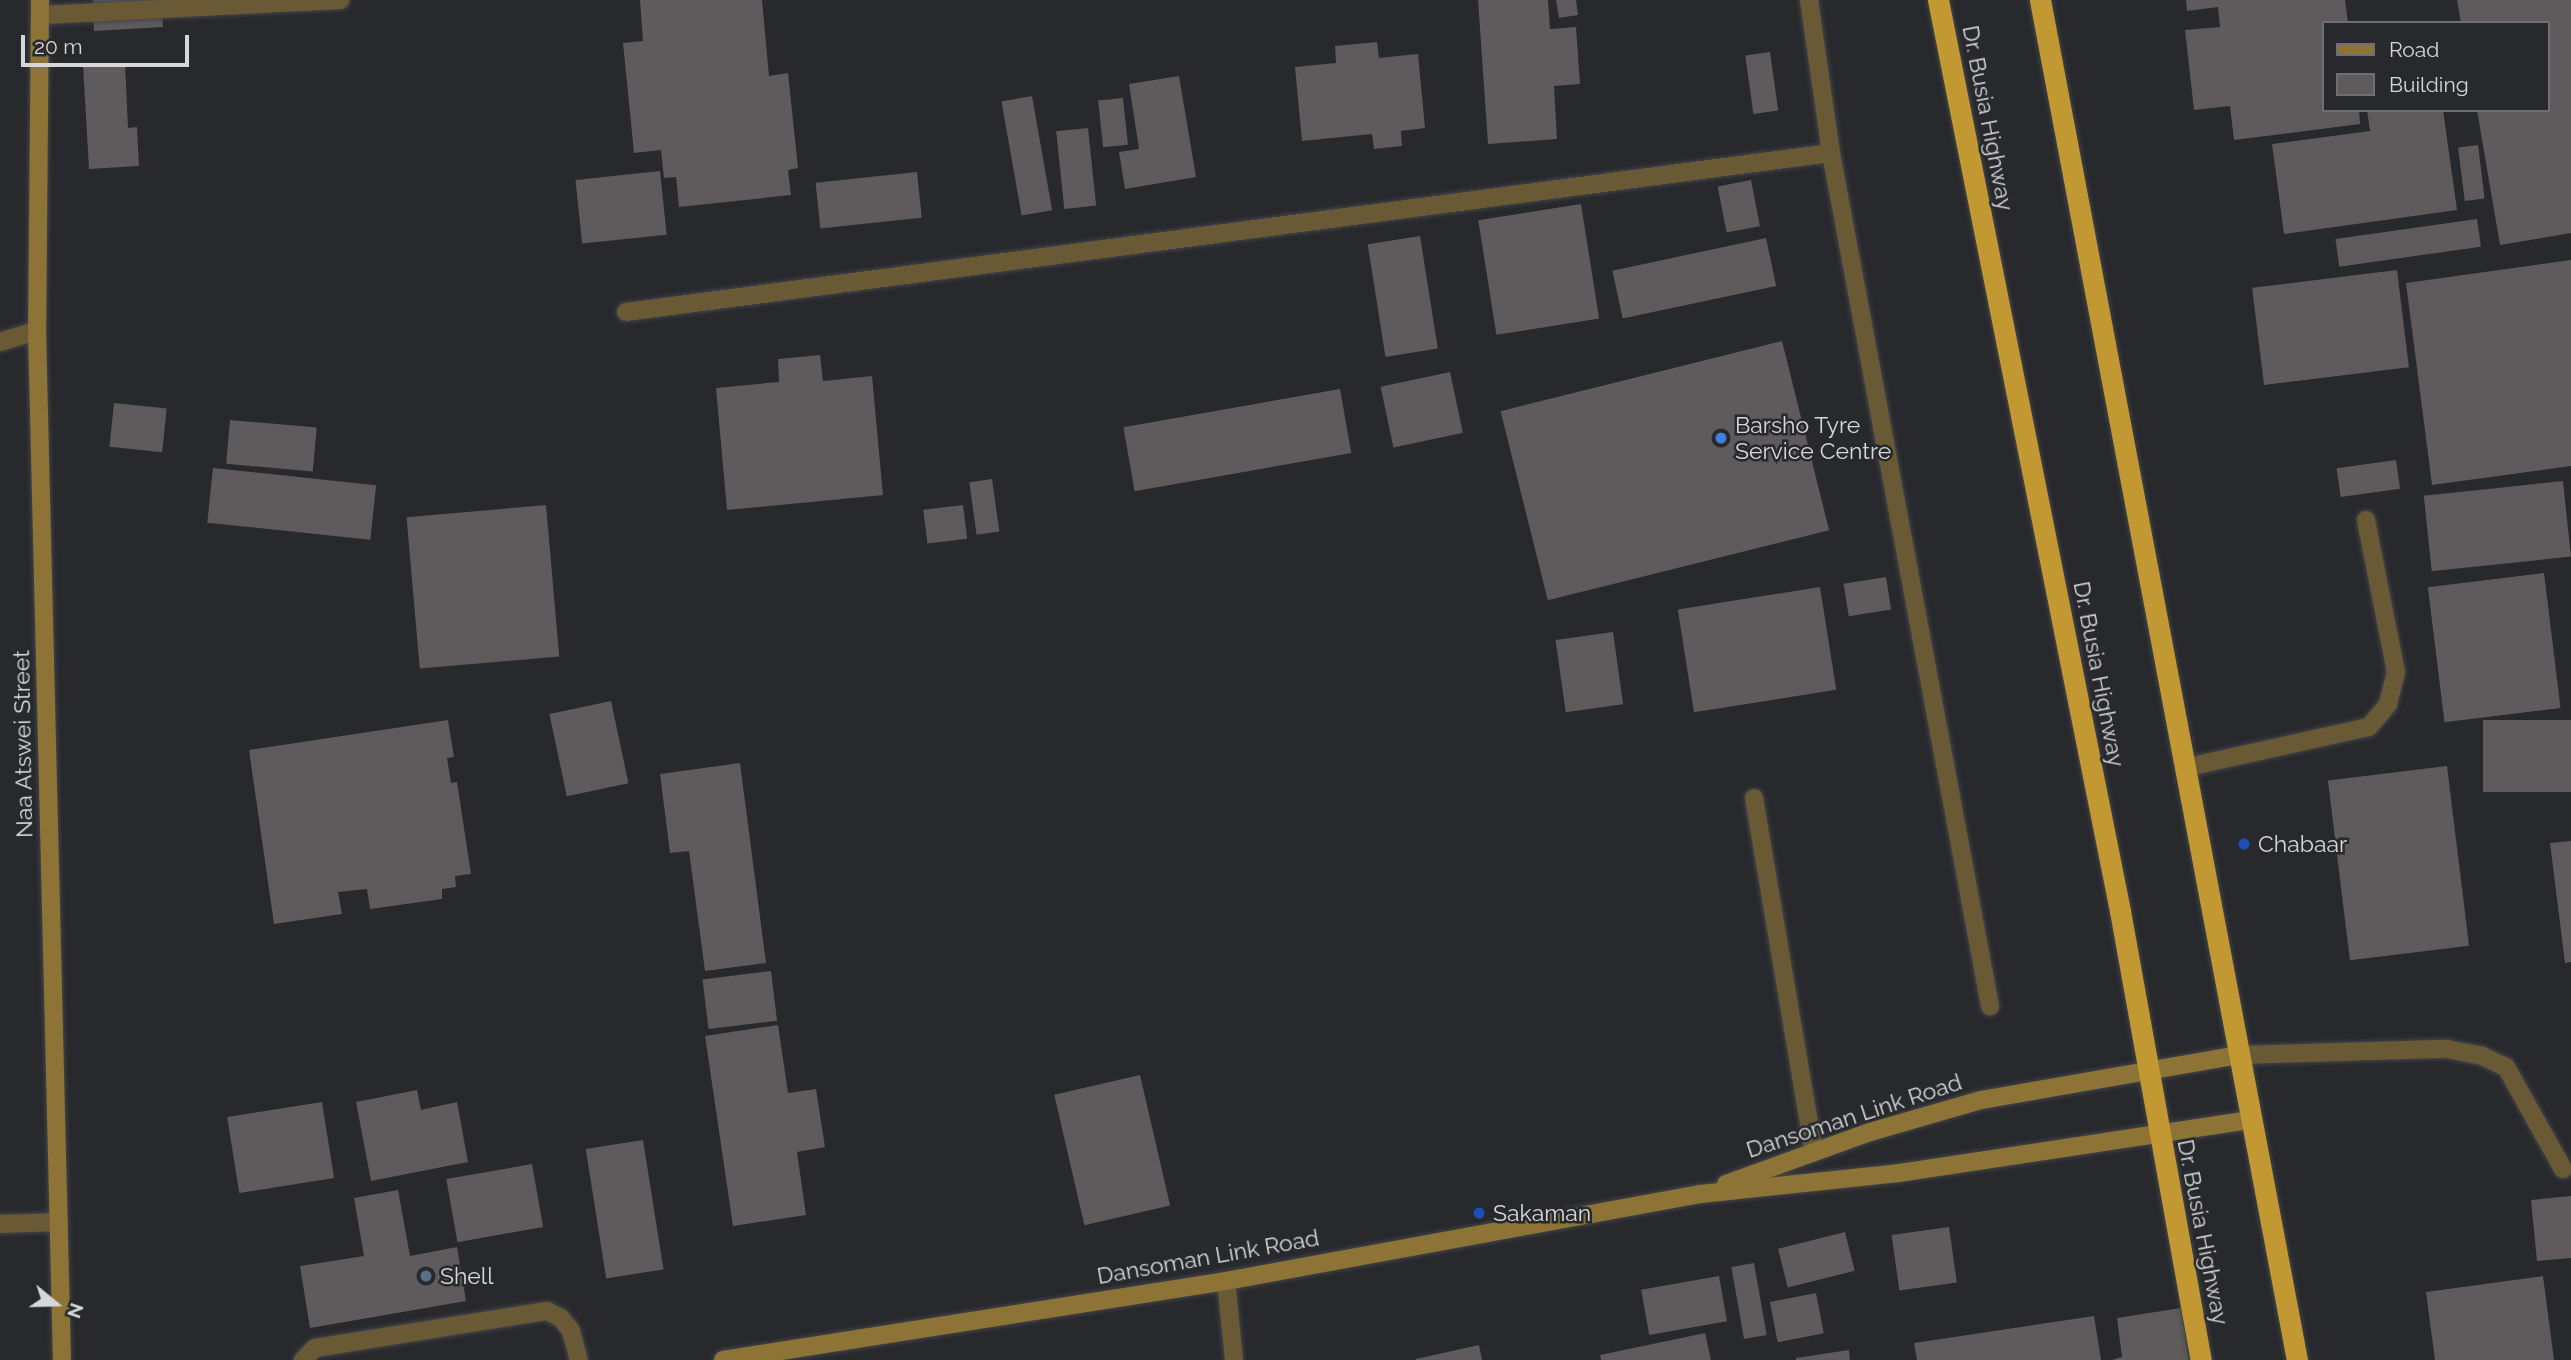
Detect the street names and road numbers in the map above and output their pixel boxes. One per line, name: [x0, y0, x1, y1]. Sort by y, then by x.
street label: Dr. Busia Highway: [1956, 23, 2020, 213]
street label: Dr. Busia Highway: [2067, 579, 2131, 769]
street label: Naa Atswei Street: [8, 649, 38, 839]
street label: Dansoman Link Road: [1743, 1068, 1965, 1164]
street label: Dr. Busia Highway: [2171, 1137, 2235, 1327]
street label: Dansoman Link Road: [1095, 1224, 1321, 1290]

